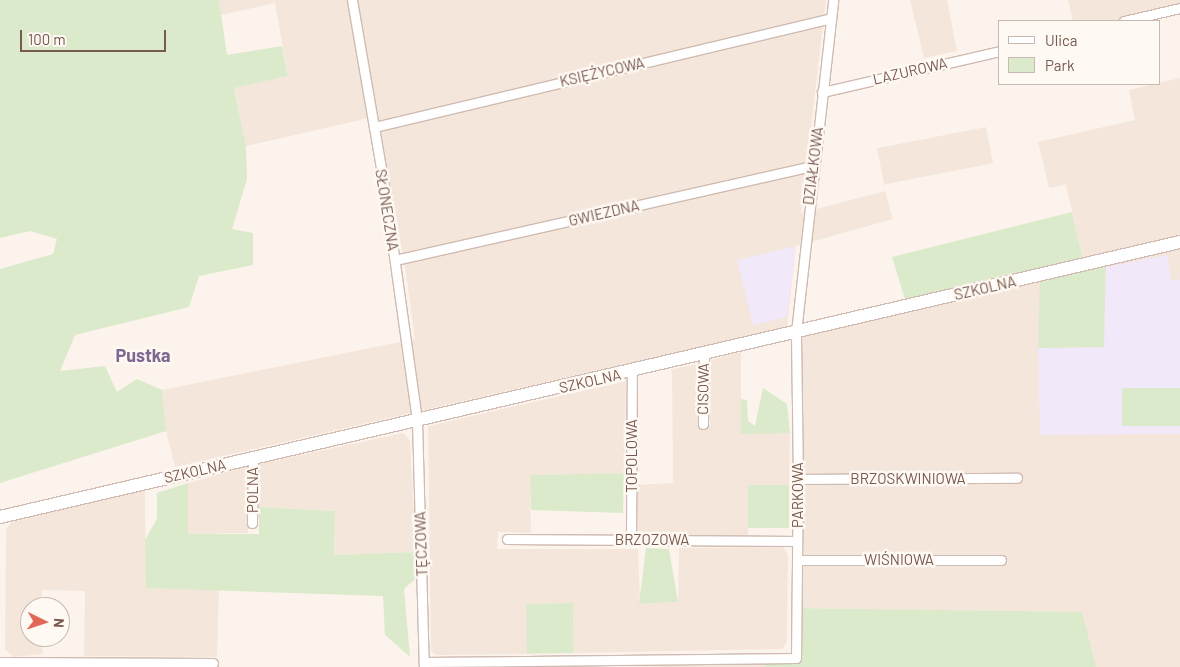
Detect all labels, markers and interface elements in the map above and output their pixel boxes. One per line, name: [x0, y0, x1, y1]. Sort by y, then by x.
scale bar: [22, 20, 169, 52]
legend: [998, 20, 1160, 85]
text: 100 m: [28, 30, 66, 48]
text: Ulica: [1045, 31, 1077, 49]
street label: KSIĘŻYCOWA: [558, 54, 646, 90]
street label: LAZUROWA: [871, 54, 949, 88]
text: Park: [1045, 56, 1074, 74]
street label: DZIAŁKOWA: [799, 126, 827, 206]
street label: SŁONECZNA: [372, 168, 402, 252]
street label: GWIEZDNA: [567, 196, 641, 230]
street label: SZKOLNA: [952, 272, 1018, 304]
district label: Pustka: [115, 344, 171, 366]
street label: CISOWA: [694, 363, 712, 415]
street label: SZKOLNA: [557, 365, 623, 397]
street label: TOPOLOWA: [623, 419, 641, 493]
street label: SZKOLNA: [162, 455, 228, 487]
street label: PARKOWA: [789, 462, 807, 528]
street label: POLNA: [244, 467, 262, 513]
street label: BRZOSKWINIOWA: [850, 470, 966, 488]
street label: TĘCZOWA: [411, 511, 431, 577]
street label: BRZOZOWA: [615, 531, 689, 549]
street label: WIŚNIOWA: [864, 551, 934, 569]
north arrow: [20, 597, 70, 647]
text: N: [51, 618, 68, 628]

